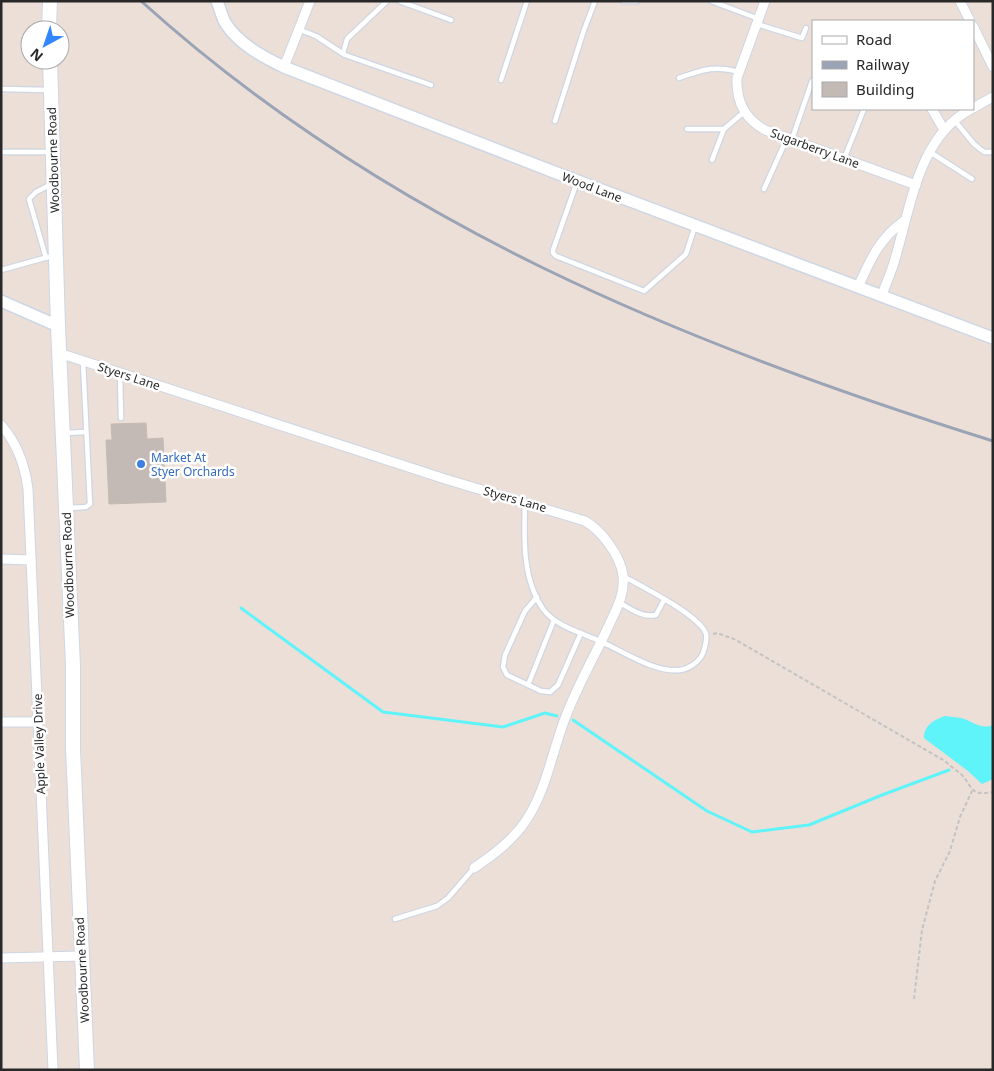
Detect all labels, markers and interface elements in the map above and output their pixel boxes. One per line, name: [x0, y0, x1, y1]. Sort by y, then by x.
north arrow: [20, 20, 70, 70]
legend: [812, 20, 974, 110]
text: Road: [856, 29, 892, 49]
text: N: [26, 44, 47, 66]
text: Railway: [856, 54, 910, 74]
text: Building: [856, 79, 914, 99]
street label: Woodbourne Road: [43, 107, 63, 213]
street label: Sugarberry Lane: [768, 124, 862, 172]
street label: Wood Lane: [559, 168, 625, 206]
street label: Styers Lane: [96, 358, 163, 394]
place label: Market At Styer Orchards: [151, 449, 235, 480]
marker: Market At Styer Orchards: [135, 458, 147, 470]
street label: Styers Lane: [481, 482, 549, 516]
street label: Woodbourne Road: [58, 512, 78, 618]
street label: Apple Valley Drive: [29, 693, 49, 795]
street label: Woodbourne Road: [71, 917, 93, 1023]

